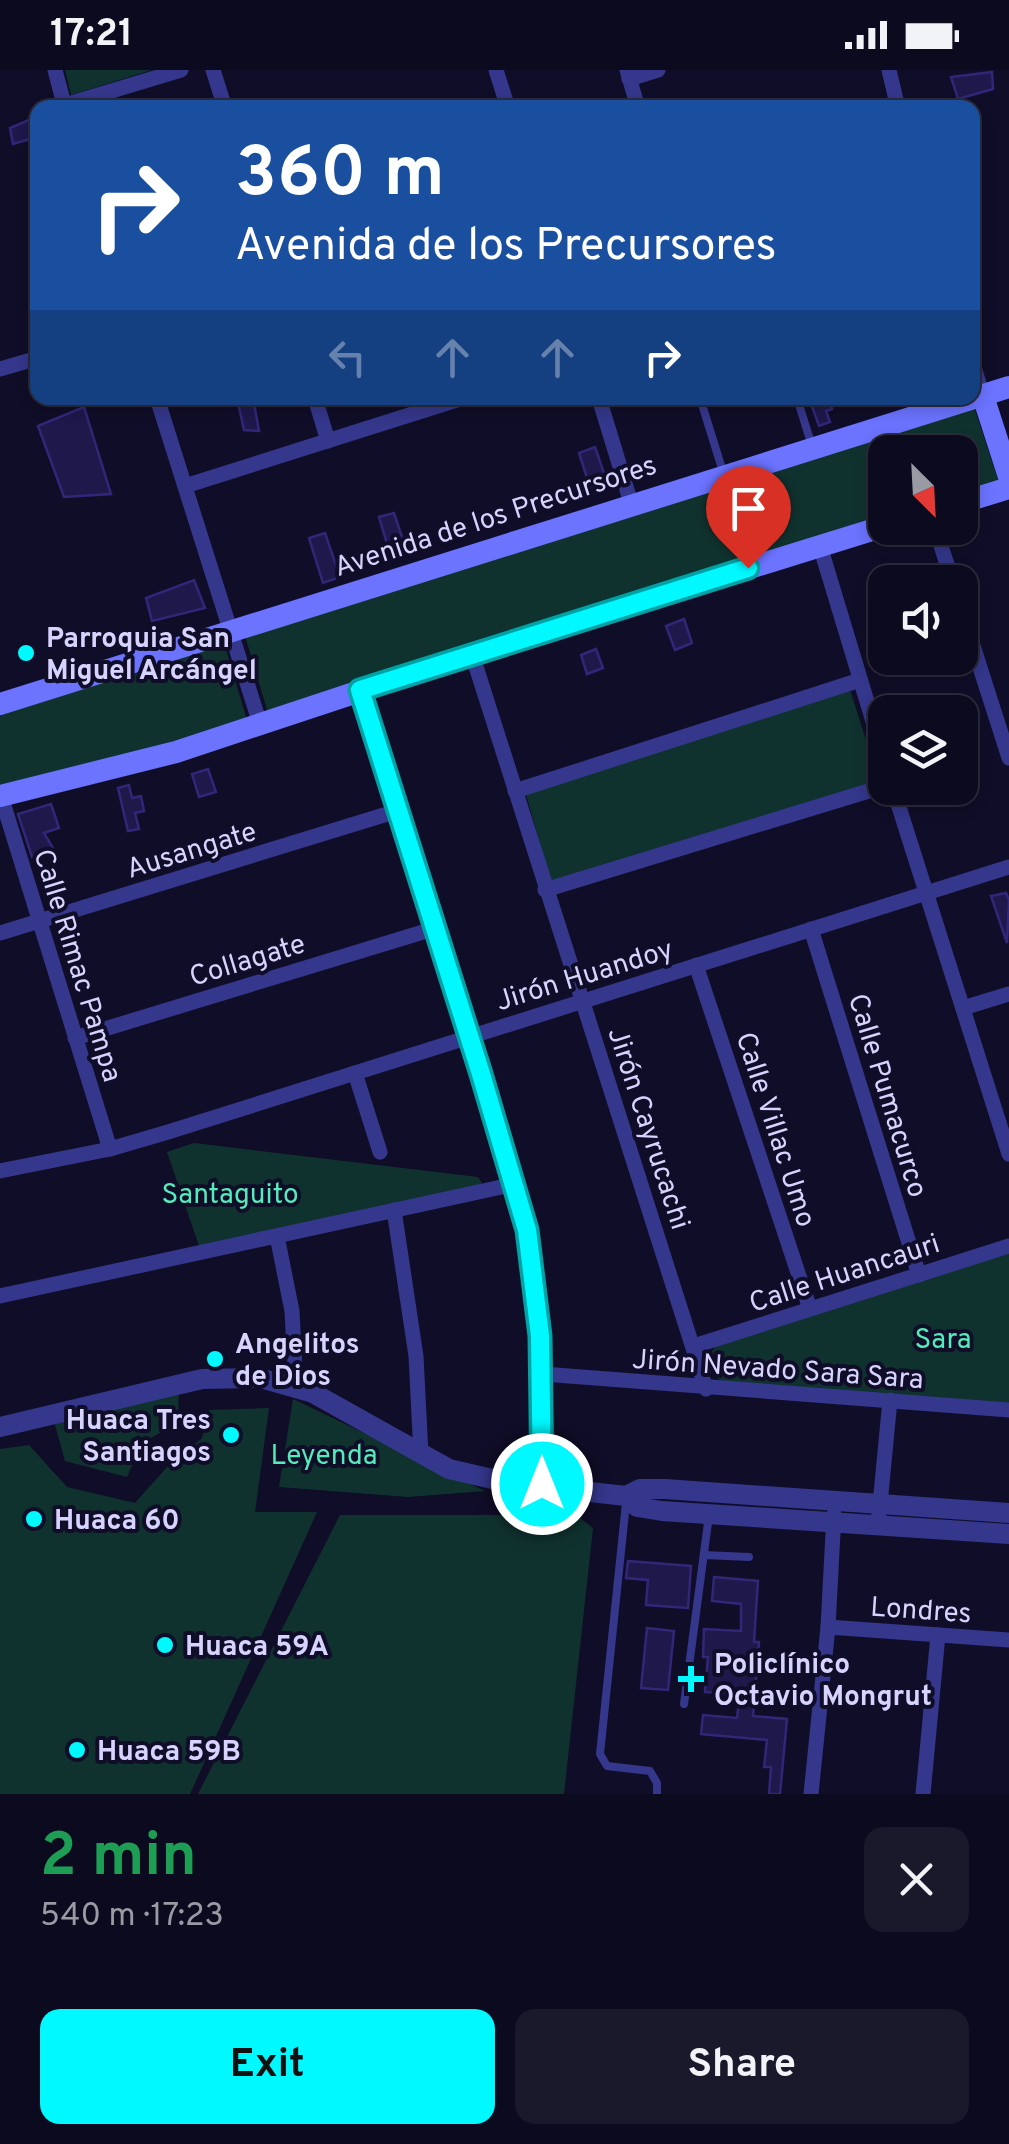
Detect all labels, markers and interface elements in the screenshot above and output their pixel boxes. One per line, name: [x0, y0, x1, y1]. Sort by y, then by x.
text: 17:21: [50, 11, 133, 60]
text: 360 m: [235, 132, 445, 221]
icon: right: [70, 140, 200, 270]
text: Avenida de los Precursores: [235, 219, 777, 276]
icon: left: [320, 330, 375, 385]
icon: ahead: [425, 330, 480, 385]
icon: ahead: [530, 330, 585, 385]
icon: right: [635, 330, 690, 385]
north arrow: [868, 435, 978, 545]
map controls: [868, 435, 978, 805]
street label: Avenida de los Precursores: [330, 449, 662, 587]
pin: [706, 466, 791, 569]
icon: arrive: [721, 481, 776, 536]
button: sound: [868, 565, 978, 675]
place label: Parroquia San Miguel Arcángel: [46, 622, 257, 690]
marker: Parroquia San Miguel Arcángel: [15, 642, 37, 664]
button: layers: [868, 695, 978, 805]
street label: Ausangate: [122, 815, 261, 889]
street label: Calle Rimac Pampa: [24, 845, 129, 1087]
street label: Collagate: [186, 927, 310, 997]
street label: Jirón Huandoy: [492, 933, 678, 1021]
street label: Calle Pumacurco: [838, 990, 934, 1202]
street label: Jirón Cayrucachi: [598, 1023, 697, 1235]
street label: Calle Villac Umo: [726, 1028, 823, 1232]
park label: Santaguito: [161, 1178, 299, 1214]
street label: Calle Huancauri: [745, 1227, 945, 1323]
park label: Sara: [915, 1323, 971, 1359]
place label: Angelitos de Dios: [235, 1328, 360, 1396]
street label: Jirón Nevado Sara Sara: [631, 1343, 925, 1399]
marker: Angelitos de Dios: [204, 1348, 226, 1370]
place label: Huaca Tres Santiagos: [66, 1404, 211, 1472]
marker: Huaca Tres Santiagos: [220, 1424, 242, 1446]
position arrow: [490, 1432, 594, 1536]
park label: Leyenda: [271, 1439, 377, 1475]
place label: Huaca 60: [54, 1504, 180, 1540]
marker: Huaca 60: [23, 1508, 45, 1530]
street label: Londres: [869, 1591, 973, 1633]
place label: Huaca 59A: [185, 1630, 329, 1666]
marker: Huaca 59A: [154, 1634, 176, 1656]
place label: Policlínico Octavio Mongrut: [714, 1648, 932, 1716]
marker: Policlínico Octavio Mongrut: [678, 1666, 704, 1692]
place label: Huaca 59B: [97, 1735, 241, 1771]
marker: Huaca 59B: [66, 1739, 88, 1761]
text: 2 min: [40, 1821, 197, 1897]
button: close: [864, 1827, 969, 1932]
text: 540 m · 17:23: [40, 1897, 224, 1937]
button: Exit: [40, 2009, 495, 2124]
button: Share: [515, 2009, 969, 2124]

